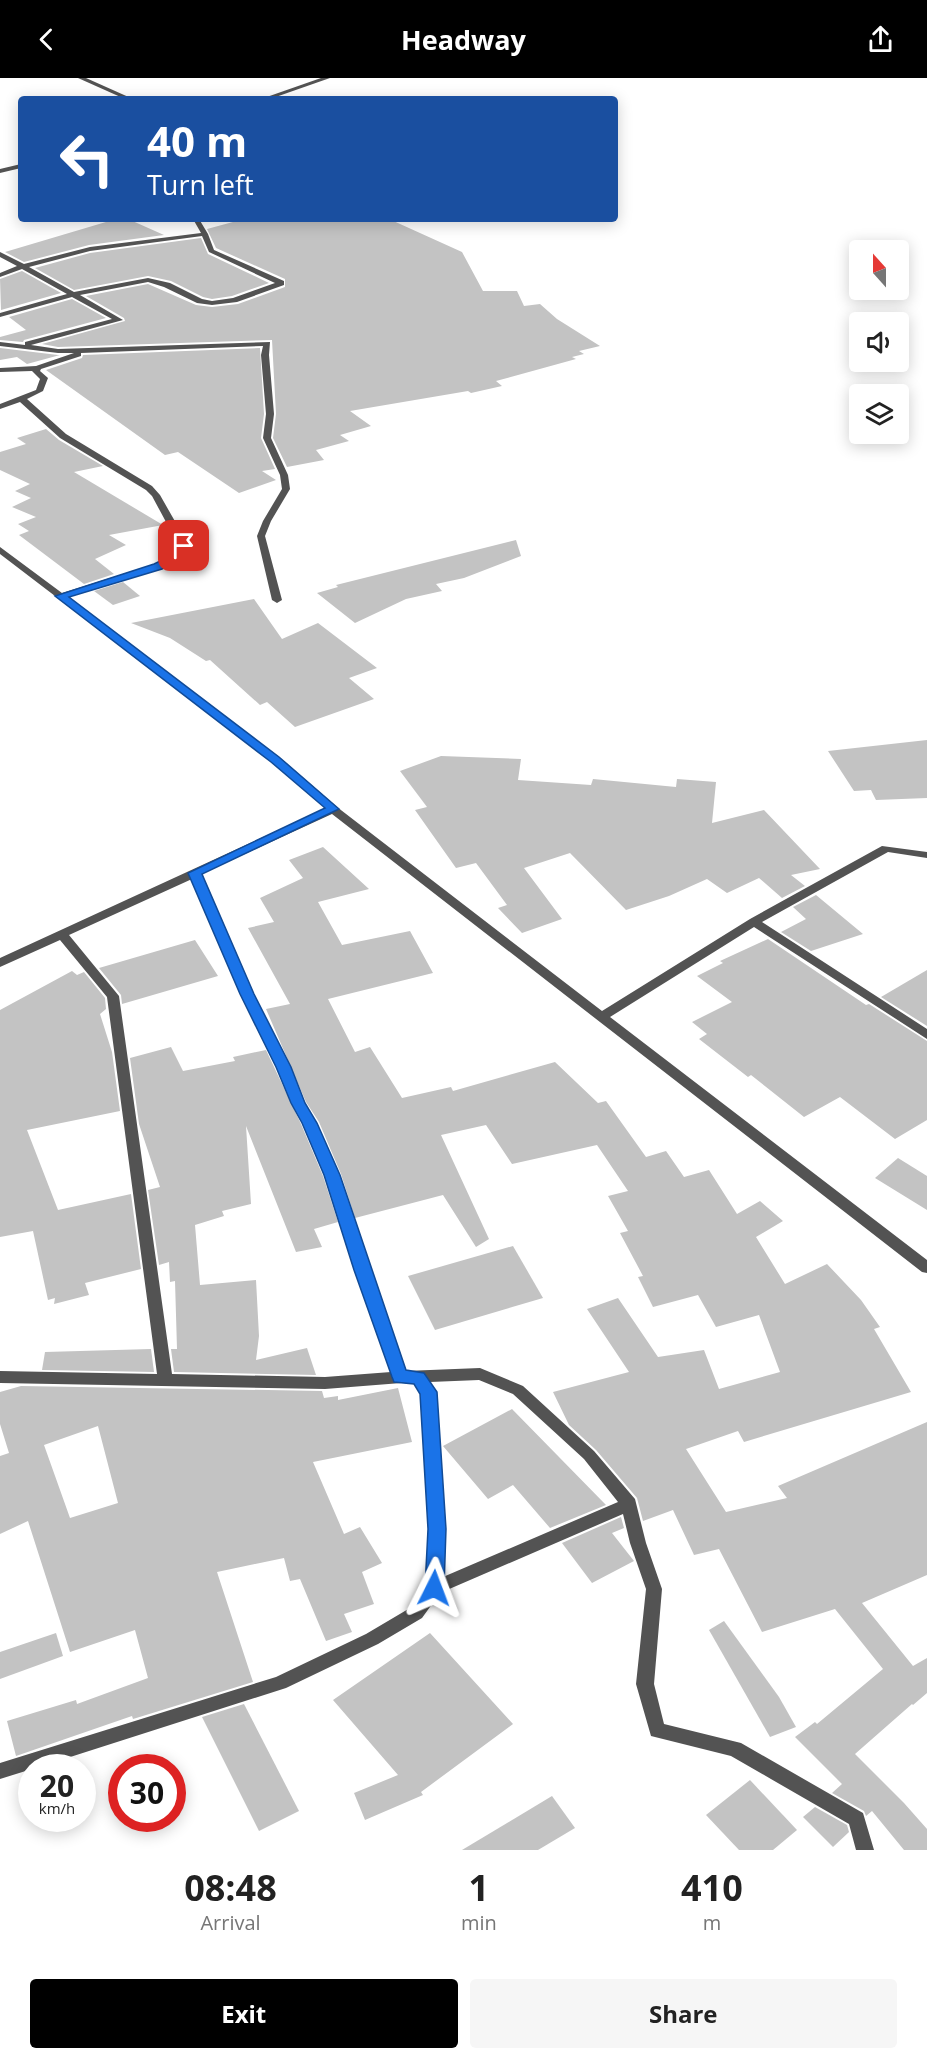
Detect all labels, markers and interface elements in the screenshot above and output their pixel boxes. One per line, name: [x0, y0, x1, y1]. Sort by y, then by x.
text: Headway: [401, 21, 526, 58]
icon: back: [30, 23, 63, 56]
icon: share: [864, 23, 897, 56]
text: 40 m: [147, 112, 247, 169]
icon: left: [48, 120, 126, 198]
text: Turn left: [147, 166, 254, 203]
north arrow: [849, 240, 909, 300]
map controls: [849, 240, 909, 444]
button: sound: [849, 312, 909, 372]
button: layers: [849, 384, 909, 444]
pin: [158, 520, 209, 571]
icon: arrive: [167, 529, 200, 562]
position arrow: [402, 1556, 466, 1620]
speed limit sign: 30: [108, 1754, 186, 1832]
text: 20: [40, 1765, 74, 1806]
text: km/h: [39, 1798, 75, 1818]
text: 08:48: [184, 1863, 277, 1912]
text: 1: [469, 1863, 489, 1912]
text: 410: [681, 1863, 743, 1912]
text: Arrival: [200, 1909, 261, 1936]
text: min: [461, 1909, 497, 1936]
text: m: [703, 1909, 721, 1936]
button: Exit: [30, 1979, 458, 2048]
button: Share: [470, 1979, 897, 2048]

